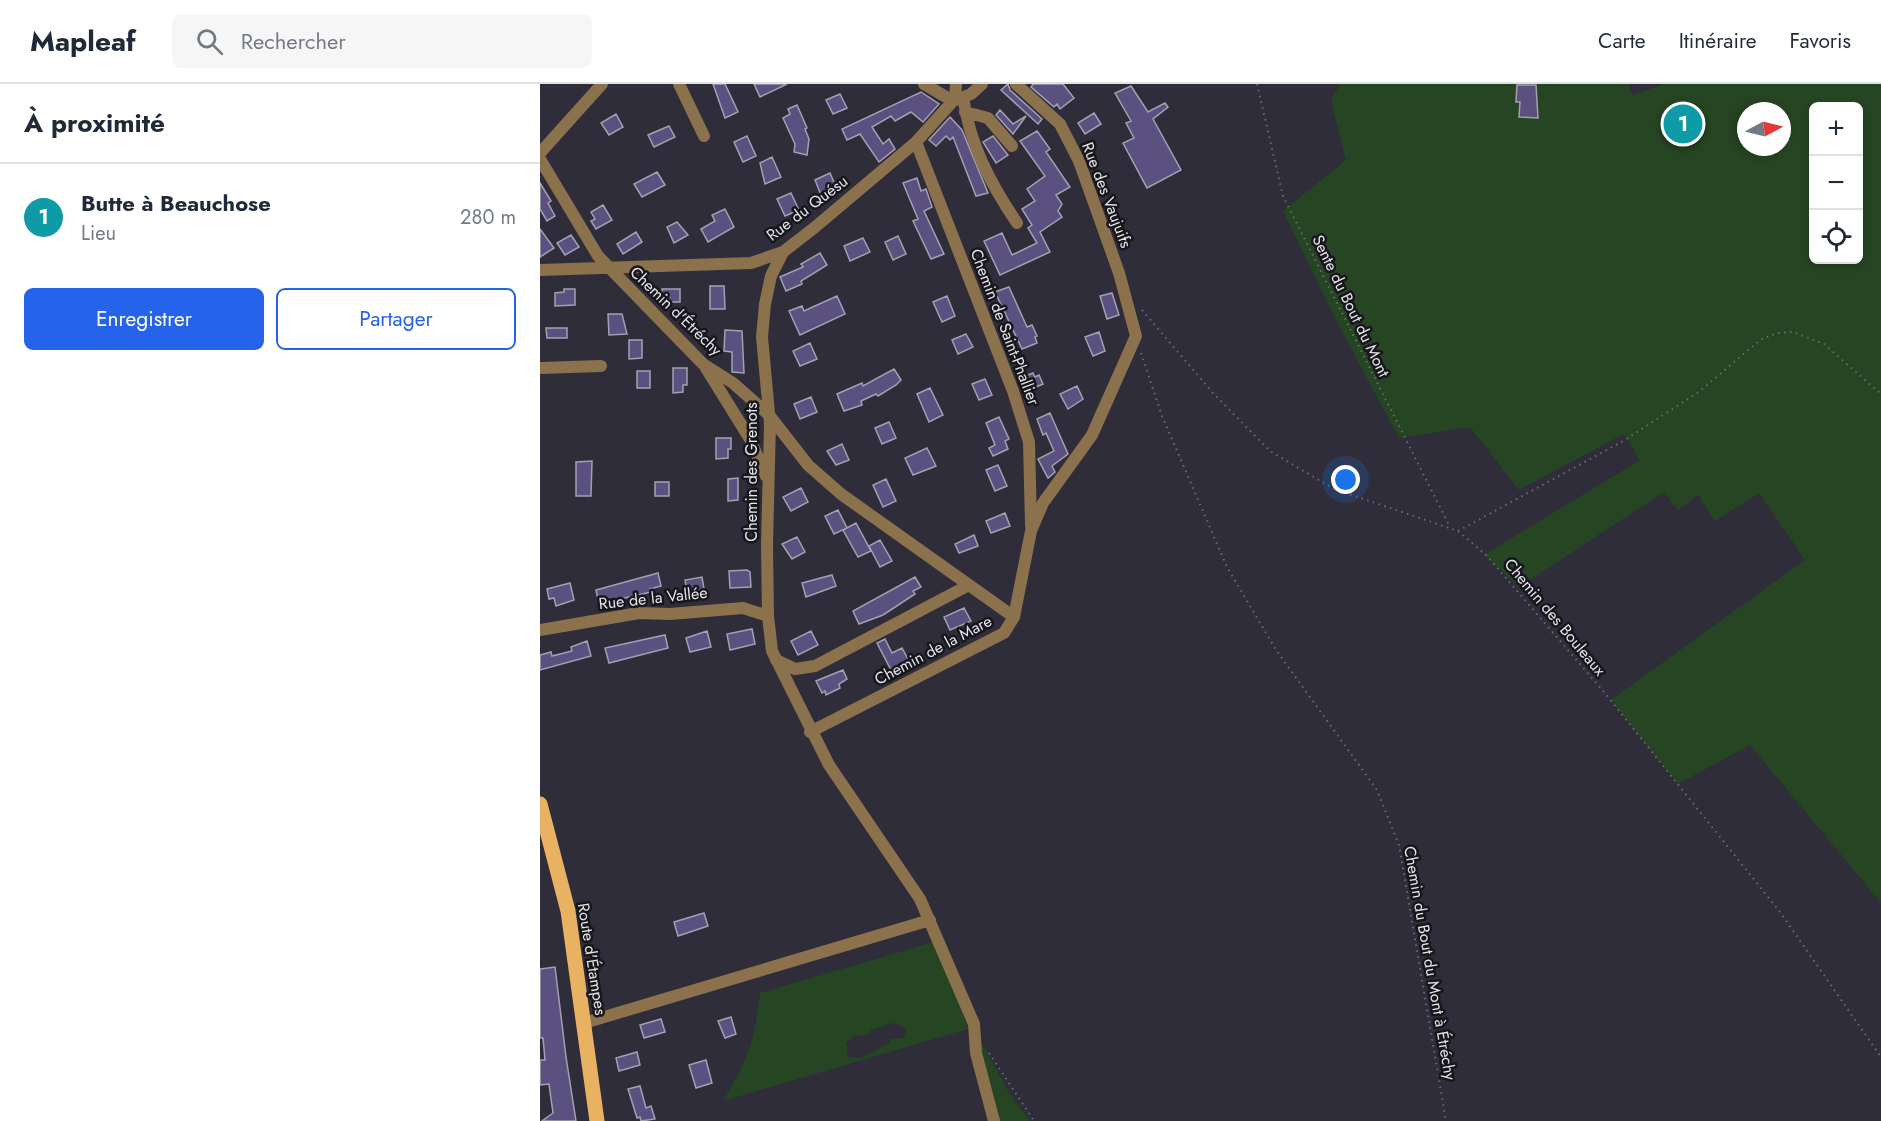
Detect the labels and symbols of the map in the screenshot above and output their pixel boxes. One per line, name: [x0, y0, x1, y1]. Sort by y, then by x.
pin: 1: [1664, 102, 1702, 147]
north arrow: [1737, 102, 1791, 156]
street label: Rue des Vaujuifs: [1076, 139, 1138, 251]
street label: Rue du Quésu: [761, 170, 853, 246]
street label: Sente du Bout du Mont: [1307, 231, 1396, 381]
street label: Chemin de Saint-Phallier: [965, 245, 1046, 409]
street label: Chemin d'Étréchy: [625, 261, 728, 362]
street label: Chemin des Grenots: [740, 402, 763, 542]
your location: [1331, 465, 1360, 494]
street label: Chemin des Bouleaux: [1499, 553, 1611, 681]
street label: Rue de la Vallée: [597, 581, 709, 615]
street label: Chemin de la Mare: [870, 609, 996, 691]
street label: Chemin du Bout du Mont à Étréchy: [1398, 844, 1462, 1083]
street label: Route d'Étampes: [572, 901, 612, 1017]

